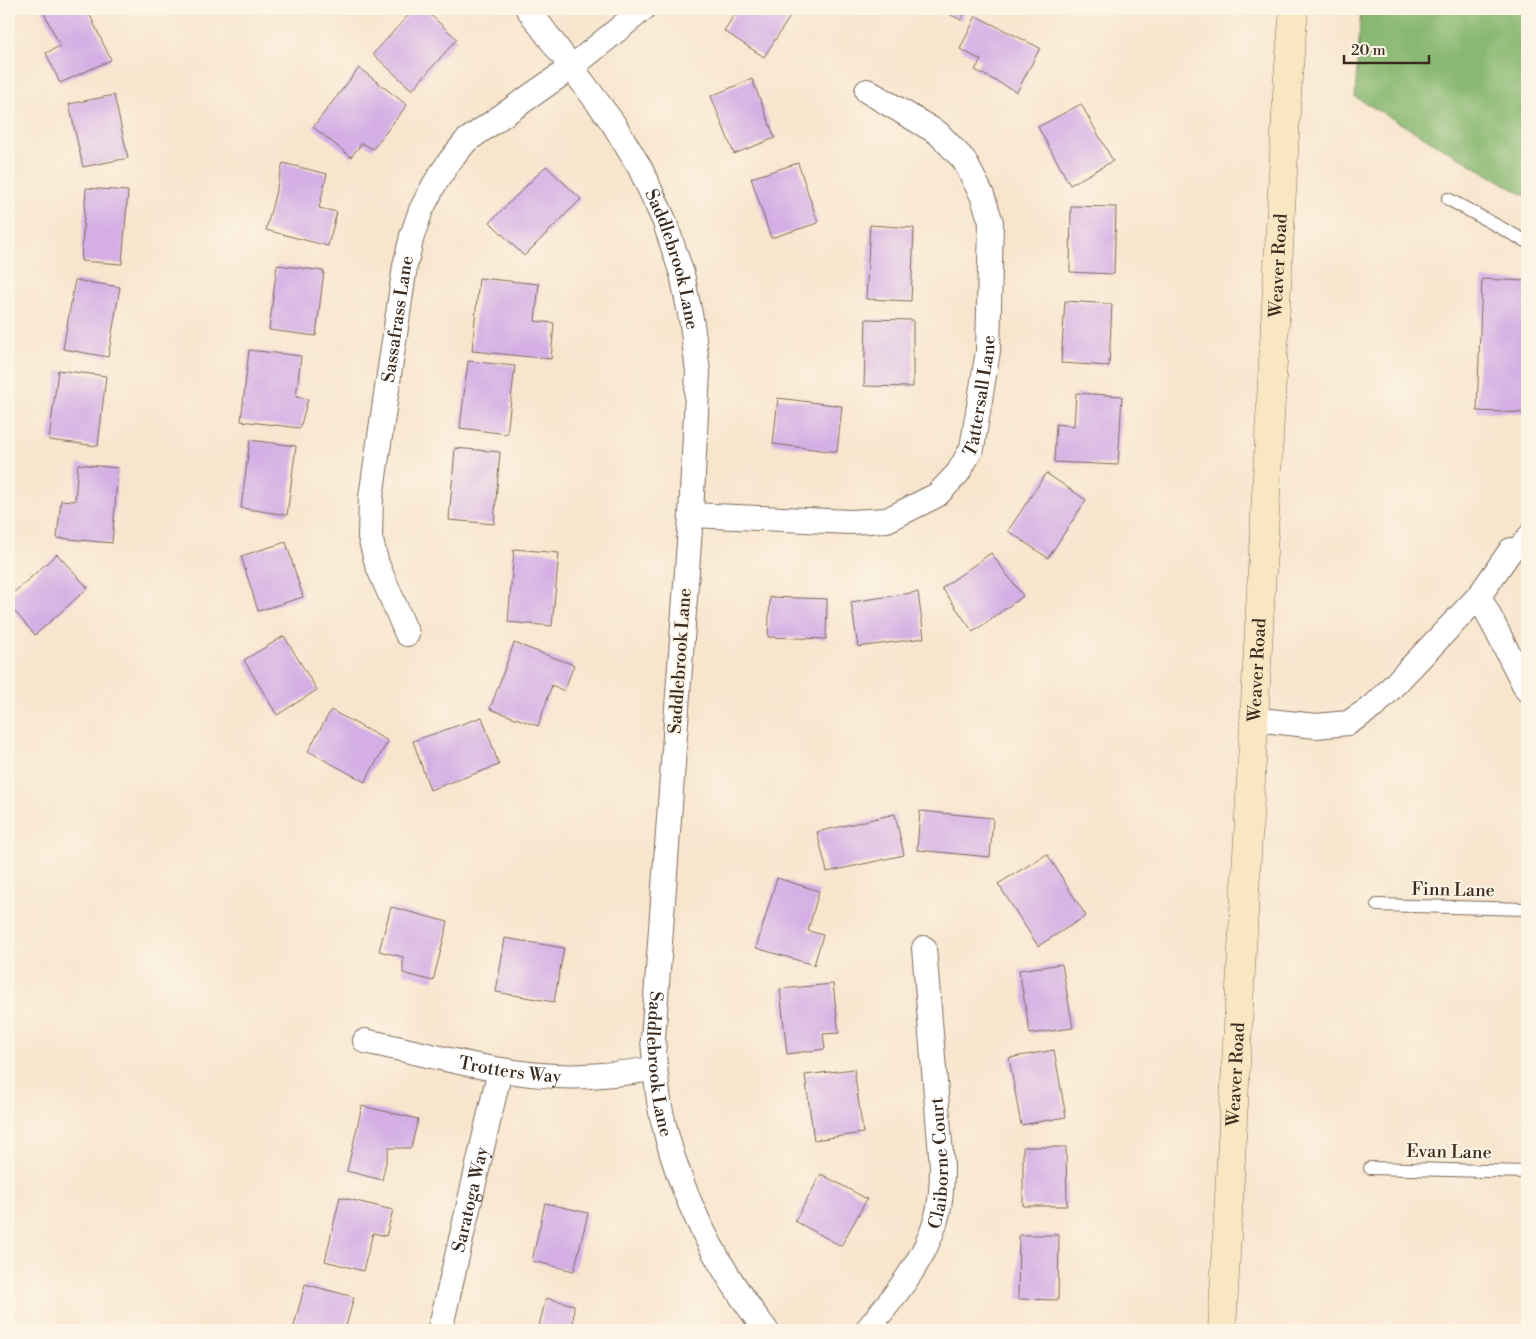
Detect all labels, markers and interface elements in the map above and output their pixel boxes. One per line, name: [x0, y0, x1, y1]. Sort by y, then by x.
scale bar: [1344, 32, 1428, 64]
text: 20 m: [1351, 41, 1386, 60]
street label: Saddlebrook Lane: [640, 185, 704, 331]
street label: Weaver Road: [1264, 212, 1292, 319]
street label: Sassafrass Lane: [377, 253, 419, 384]
street label: Tattersall Lane: [958, 335, 1000, 461]
street label: Saddlebrook Lane: [663, 587, 697, 735]
street label: Weaver Road: [1242, 616, 1271, 724]
street label: Finn Lane: [1411, 878, 1495, 902]
street label: Saddlebrook Lane: [641, 990, 678, 1139]
street label: Weaver Road: [1221, 1021, 1250, 1128]
street label: Trotters Way: [457, 1051, 562, 1088]
street label: Claiborne Court: [922, 1096, 954, 1232]
street label: Evan Lane: [1406, 1140, 1492, 1164]
street label: Saratoga Way: [447, 1144, 493, 1254]

